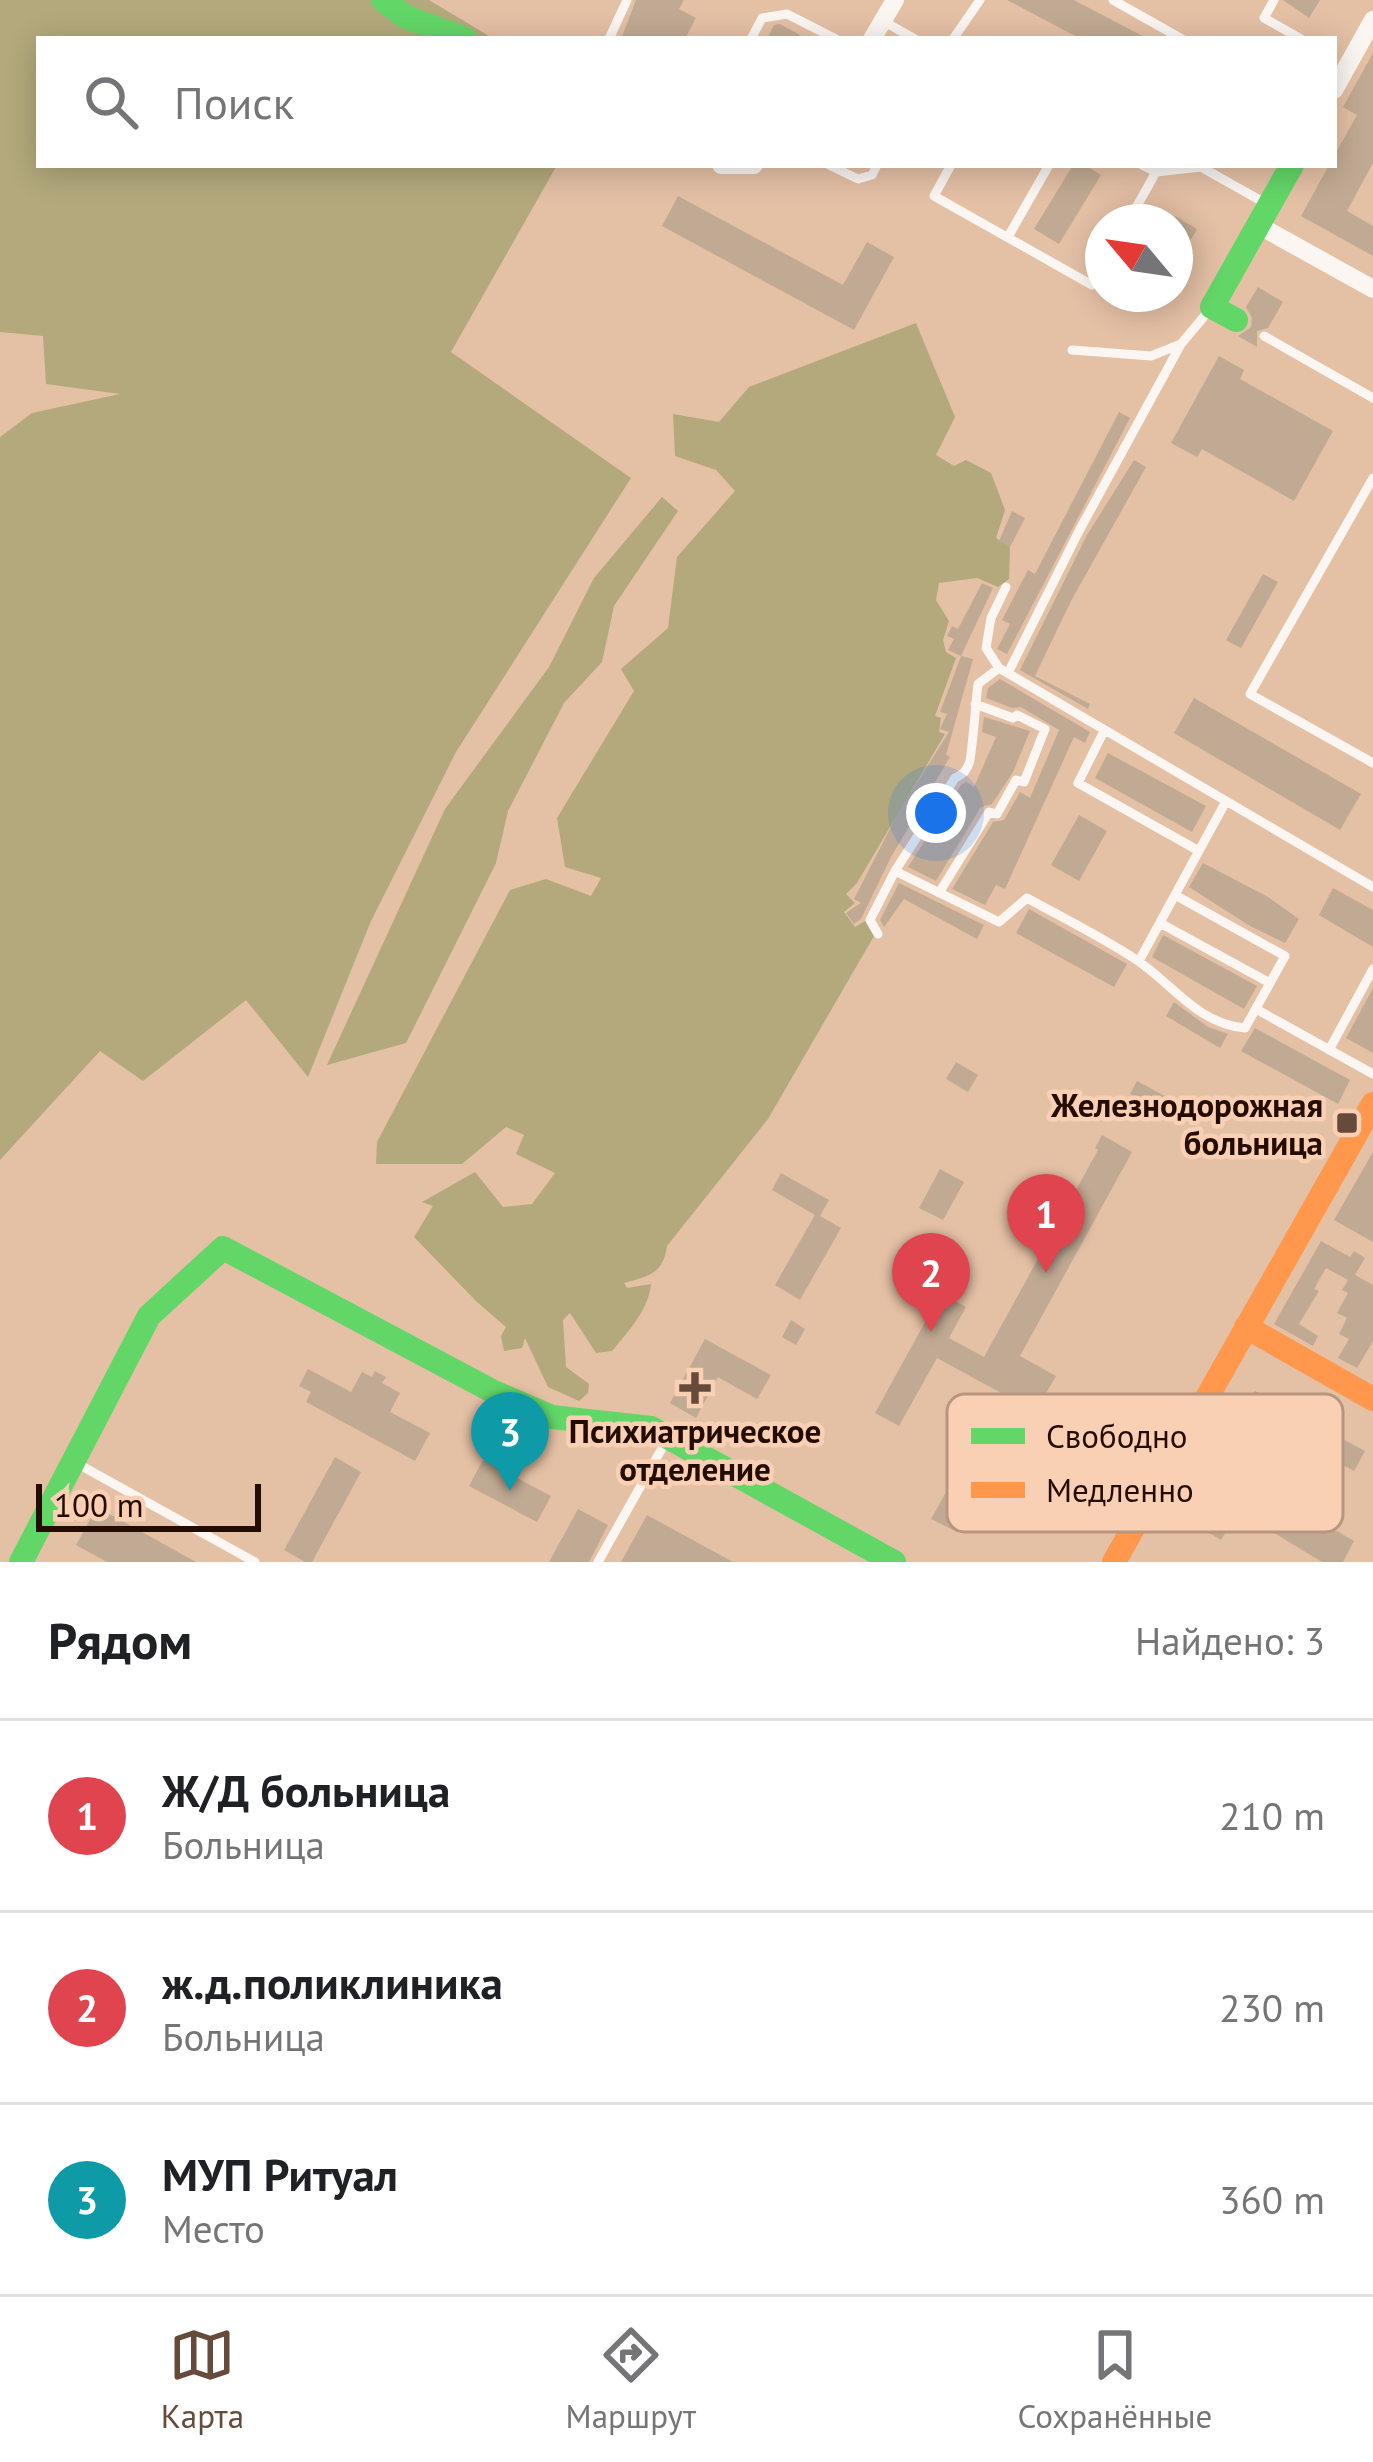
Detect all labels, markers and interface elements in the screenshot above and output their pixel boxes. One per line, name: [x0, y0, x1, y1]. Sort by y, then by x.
search box: [36, 36, 1337, 168]
icon: search: [78, 69, 144, 135]
text: Поиск: [174, 73, 294, 131]
north arrow: [1085, 204, 1193, 312]
your location: [906, 783, 966, 843]
place label: Железнодорожная больница: [1050, 1083, 1323, 1164]
marker: Железнодорожная больница: [1334, 1110, 1360, 1136]
pin: 1: [1007, 1174, 1085, 1273]
pin: 2: [892, 1233, 970, 1332]
marker: Психиатрическое отделение: [679, 1372, 711, 1404]
pin: 3: [471, 1392, 549, 1491]
legend: [947, 1394, 1343, 1532]
place label: Психиатрическое отделение: [569, 1409, 821, 1490]
text: Свободно: [1046, 1414, 1188, 1457]
text: Медленно: [1046, 1468, 1194, 1511]
scale bar: [36, 1478, 261, 1531]
text: 100 m: [54, 1483, 144, 1526]
text: Рядом: [48, 1607, 192, 1673]
text: Найдено: 3: [1135, 1615, 1325, 1666]
text: Ж/Д больница: [162, 1761, 450, 1819]
text: 1: [76, 1790, 98, 1841]
text: 210 m: [1219, 1790, 1325, 1841]
text: Больница: [162, 1819, 325, 1870]
text: ж.д.поликлиника: [162, 1953, 503, 2011]
text: 2: [76, 1982, 98, 2033]
text: 230 m: [1219, 1982, 1325, 2033]
text: Больница: [162, 2011, 325, 2062]
text: МУП Ритуал: [162, 2145, 398, 2203]
text: 3: [76, 2174, 98, 2225]
text: 360 m: [1219, 2174, 1325, 2225]
text: Место: [162, 2203, 265, 2254]
tab: Карта: [161, 2322, 244, 2437]
tab: Маршрут: [566, 2322, 696, 2437]
tab: Сохранённые: [1018, 2322, 1212, 2437]

